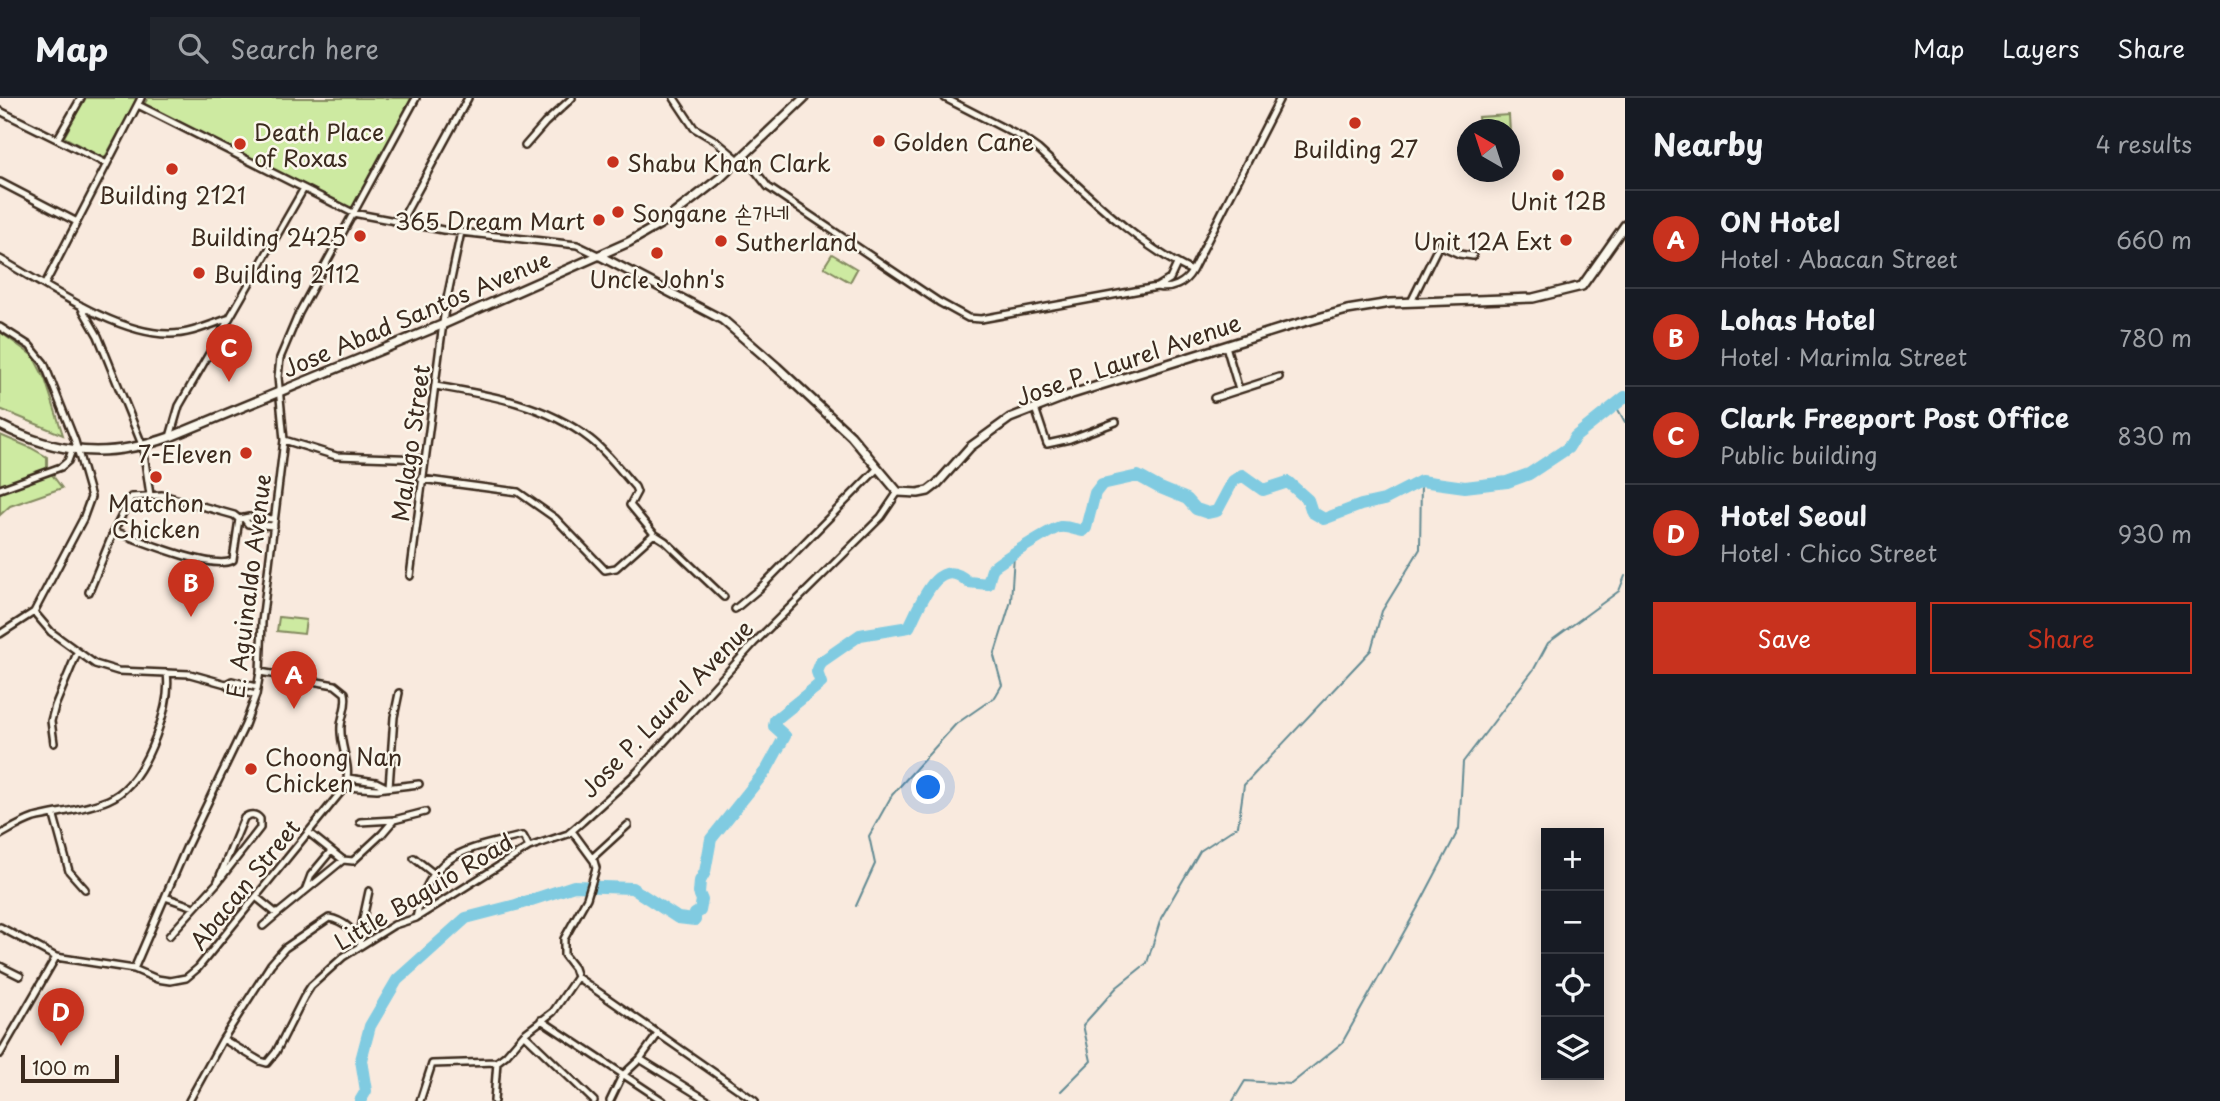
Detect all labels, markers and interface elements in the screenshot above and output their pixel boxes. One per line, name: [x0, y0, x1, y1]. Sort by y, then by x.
search box: [150, 17, 640, 80]
text: Map: [35, 23, 108, 73]
icon: search: [174, 29, 212, 67]
text: Search here: [230, 29, 379, 68]
text: Map: [1913, 30, 1964, 66]
text: Layers: [2002, 30, 2079, 66]
text: Share: [2117, 30, 2185, 66]
place label: Death Place of Roxas: [254, 114, 384, 175]
marker: Building 27: [1347, 115, 1363, 131]
north arrow: [1457, 119, 1520, 182]
text: Nearby: [1653, 121, 1763, 166]
place label: Golden Cane: [893, 124, 1034, 159]
text: 4 results: [2096, 126, 2192, 161]
place label: Building 27: [1292, 131, 1418, 166]
marker: Golden Cane: [871, 133, 887, 149]
marker: Death Place of Roxas: [232, 136, 248, 152]
place label: Shabu Khan Clark: [627, 145, 831, 180]
marker: Shabu Khan Clark: [605, 154, 621, 170]
marker: Building 2121: [164, 161, 180, 177]
marker: Unit 12B: [1550, 167, 1566, 183]
place label: Building 2121: [98, 177, 246, 212]
place label: Unit 12B: [1510, 183, 1606, 218]
place label: Songane 손가네: [632, 195, 790, 230]
text: ON Hotel: [1720, 202, 1840, 241]
place label: 365 Dream Mart: [395, 203, 585, 238]
marker: Songane 손가네: [610, 204, 626, 220]
marker: 365 Dream Mart: [591, 212, 607, 228]
place label: Building 2425: [190, 219, 346, 254]
text: A: [1667, 222, 1685, 257]
text: 660 m: [2116, 222, 2192, 257]
place label: Unit 12A Ext: [1413, 223, 1552, 258]
place label: Sutherland: [735, 224, 858, 259]
marker: Building 2425: [352, 228, 368, 244]
marker: Unit 12A Ext: [1558, 232, 1574, 248]
marker: Sutherland: [713, 233, 729, 249]
street label: Jose Abad Santos Avenue: [277, 241, 555, 385]
text: Hotel · Abacan Street: [1720, 241, 1958, 276]
marker: Uncle John's: [649, 245, 665, 261]
place label: Building 2112: [213, 256, 360, 291]
place label: Uncle John's: [589, 261, 725, 296]
marker: Building 2112: [191, 265, 207, 281]
text: Lohas Hotel: [1720, 300, 1875, 339]
street label: Jose P. Laurel Avenue: [1011, 304, 1245, 414]
text: B: [1668, 320, 1684, 355]
text: 780 m: [2120, 320, 2192, 355]
pin: C: [206, 324, 252, 382]
text: Hotel · Marimla Street: [1720, 339, 1967, 374]
street label: Malago Street: [382, 362, 438, 524]
text: Clark Freeport Post Office: [1720, 398, 2069, 437]
text: C: [1667, 418, 1685, 453]
text: 830 m: [2117, 418, 2192, 453]
place label: 7-Eleven: [138, 436, 232, 471]
text: Public building: [1720, 437, 1877, 472]
marker: 7-Eleven: [238, 445, 254, 461]
marker: Matchon Chicken: [148, 469, 164, 485]
street label: E. Aguinaldo Avenue: [217, 472, 279, 700]
place label: Matchon Chicken: [108, 485, 204, 546]
text: Hotel Seoul: [1720, 496, 1867, 535]
text: D: [1667, 516, 1685, 551]
text: 930 m: [2118, 516, 2192, 551]
text: Hotel · Chico Street: [1720, 535, 1937, 570]
pin: B: [168, 559, 214, 617]
button: Save: [1653, 602, 1916, 674]
button: Share: [1930, 602, 2192, 674]
street label: Jose P. Laurel Avenue: [571, 611, 761, 805]
pin: A: [271, 651, 317, 709]
place label: Choong Nan Chicken: [265, 739, 402, 800]
marker: Choong Nan Chicken: [243, 761, 259, 777]
your location: [911, 770, 945, 804]
street label: Abacan Street: [180, 811, 308, 957]
street label: Little Baguio Road: [327, 824, 519, 958]
map controls: [1541, 828, 1604, 1080]
button: +: [1541, 828, 1604, 891]
button: −: [1541, 891, 1604, 954]
button: locate: [1541, 954, 1604, 1017]
pin: D: [38, 988, 84, 1046]
button: layers: [1541, 1017, 1604, 1080]
scale bar: [21, 1052, 119, 1084]
text: 100 m: [32, 1053, 90, 1081]

